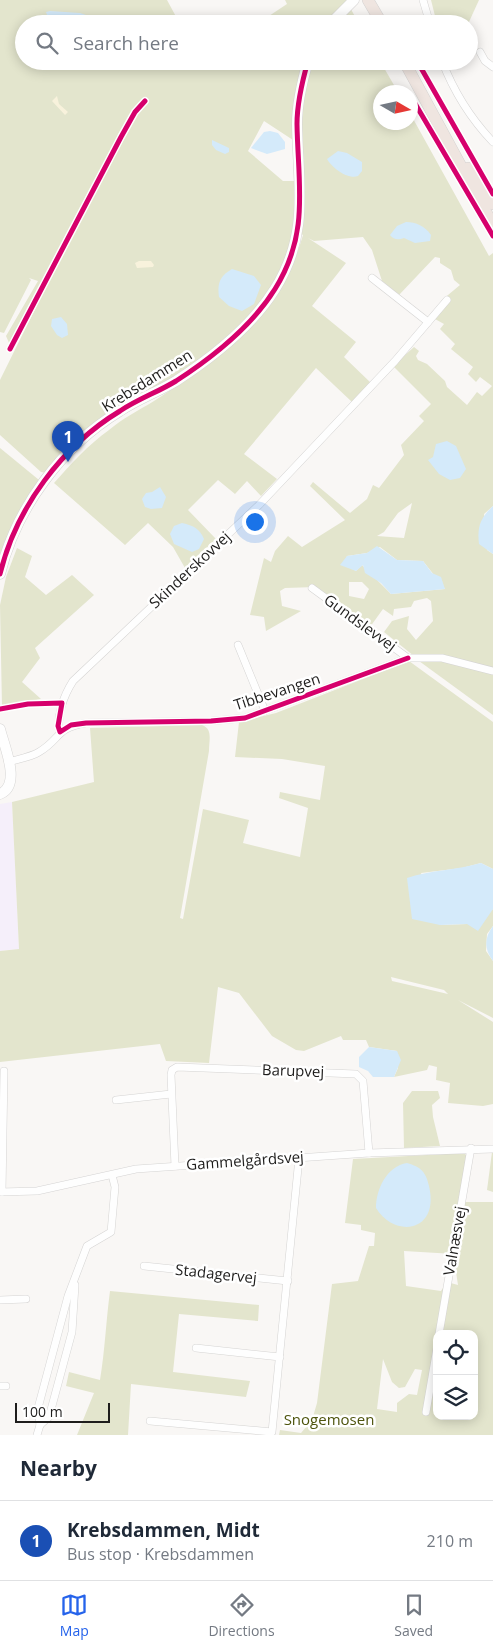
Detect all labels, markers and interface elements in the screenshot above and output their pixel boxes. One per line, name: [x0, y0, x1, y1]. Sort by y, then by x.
search box: [15, 15, 478, 70]
icon: search: [33, 29, 61, 57]
text: Search here: [73, 30, 179, 56]
north arrow: [373, 85, 418, 130]
street label: Krebsdammen: [98, 344, 195, 416]
pin: 1: [52, 421, 84, 462]
your location: [242, 509, 268, 535]
street label: Skinderskovvej: [144, 526, 234, 612]
street label: Gundslevvej: [320, 589, 401, 655]
street label: Tibbevangen: [231, 668, 322, 714]
street label: Barupvej: [262, 1059, 324, 1081]
street label: Gammelgårdsvej: [185, 1146, 304, 1174]
street label: Valnæsvej: [438, 1205, 470, 1277]
street label: Stadagervej: [174, 1259, 258, 1287]
map controls: [433, 1330, 478, 1420]
button: locate: [433, 1330, 478, 1375]
button: layers: [433, 1375, 478, 1420]
scale bar: [15, 1400, 110, 1423]
text: 100 m: [22, 1402, 63, 1421]
park label: Snogemosen: [284, 1409, 374, 1429]
text: Nearby: [20, 1454, 97, 1482]
text: Krebsdammen, Midt: [67, 1517, 260, 1543]
text: 1: [31, 1530, 41, 1552]
text: 210 m: [427, 1530, 473, 1552]
text: Bus stop · Krebsdammen: [67, 1543, 254, 1565]
tab: Map: [60, 1591, 89, 1640]
tab: Directions: [208, 1591, 275, 1640]
tab: Saved: [394, 1591, 433, 1640]

